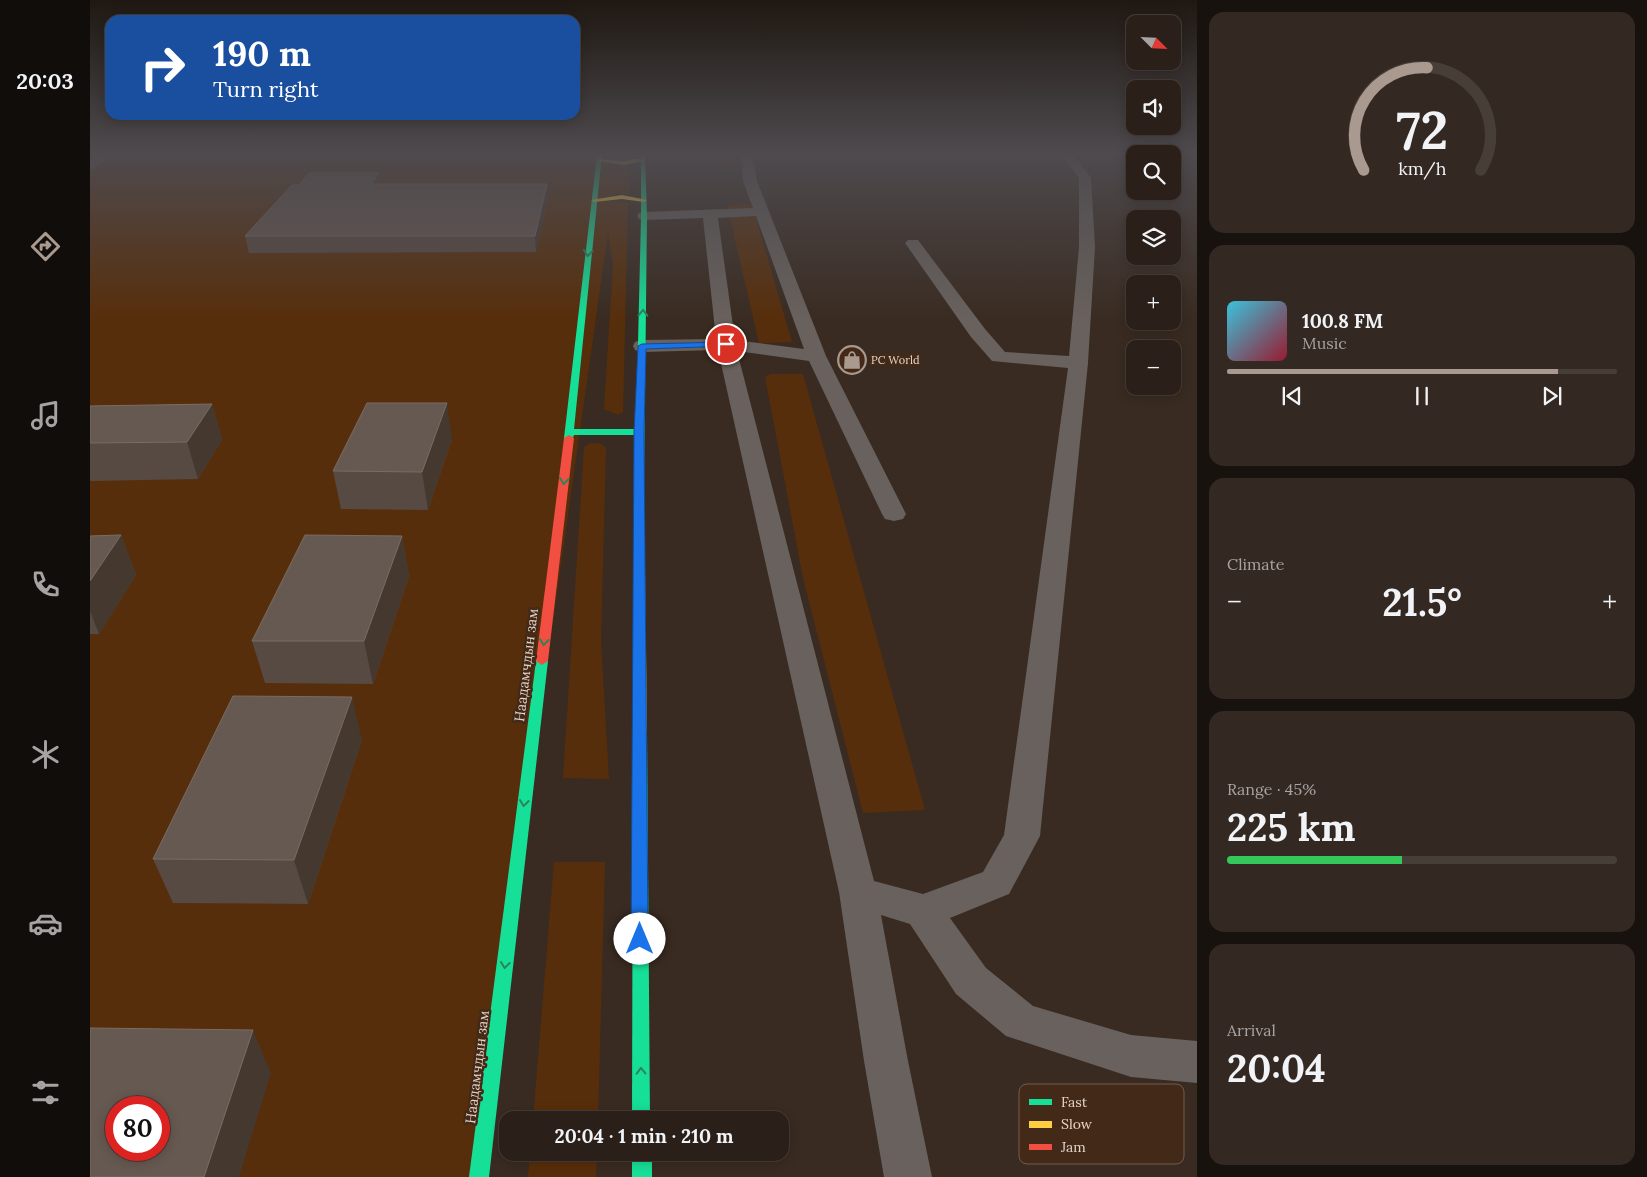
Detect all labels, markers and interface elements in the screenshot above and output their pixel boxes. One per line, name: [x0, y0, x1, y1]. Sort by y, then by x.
north arrow: [1126, 15, 1181, 70]
map controls: [1126, 15, 1181, 395]
text: 190 m: [213, 31, 311, 76]
icon: right: [130, 35, 195, 100]
text: 20:03: [16, 67, 74, 95]
text: Turn right: [213, 75, 318, 103]
button: sound: [1126, 80, 1181, 135]
text: 72: [1396, 97, 1448, 163]
button: search: [1126, 145, 1181, 200]
text: km/h: [1398, 157, 1446, 180]
button: layers: [1126, 210, 1181, 265]
icon: directions: [28, 229, 63, 264]
one-way arrow: [583, 249, 594, 257]
button: +: [1126, 275, 1181, 330]
one-way arrow: [637, 309, 648, 317]
text: 100.8 FM: [1302, 309, 1383, 333]
pin: [705, 323, 747, 365]
icon: arrive: [712, 330, 740, 358]
text: Music: [1302, 333, 1347, 353]
button: −: [1126, 340, 1181, 395]
shop icon: PC World: [837, 345, 867, 375]
place label: PC World: [871, 353, 920, 367]
icon: previous: [1278, 382, 1306, 410]
icon: pause: [1408, 382, 1436, 410]
icon: next: [1538, 382, 1566, 410]
icon: music: [28, 398, 63, 433]
one-way arrow: [559, 477, 570, 485]
text: Climate: [1227, 554, 1284, 574]
icon: phone: [28, 567, 63, 602]
text: 21.5°: [1382, 578, 1462, 626]
text: −: [1227, 584, 1242, 620]
text: +: [1602, 584, 1617, 620]
street label: Наадамчдын зам: [510, 607, 542, 723]
one-way arrow: [539, 638, 550, 646]
icon: climate: [28, 737, 63, 772]
text: Range · 45%: [1227, 779, 1316, 799]
one-way arrow: [519, 800, 530, 808]
text: 225 km: [1227, 803, 1356, 851]
icon: car: [28, 906, 63, 941]
position arrow: [613, 912, 665, 964]
one-way arrow: [500, 961, 511, 969]
street label: Наадамчдын зам: [461, 1009, 493, 1125]
text: Arrival: [1227, 1020, 1276, 1040]
text: 20:04: [1227, 1044, 1326, 1092]
one-way arrow: [636, 1067, 646, 1075]
icon: filters: [28, 1075, 63, 1110]
legend: [1019, 1084, 1184, 1164]
text: Fast: [1061, 1093, 1088, 1111]
speed limit sign: 80: [105, 1096, 170, 1161]
text: Slow: [1061, 1115, 1093, 1133]
text: 20:04 · 1 min · 210 m: [555, 1124, 733, 1148]
text: Jam: [1060, 1138, 1086, 1156]

